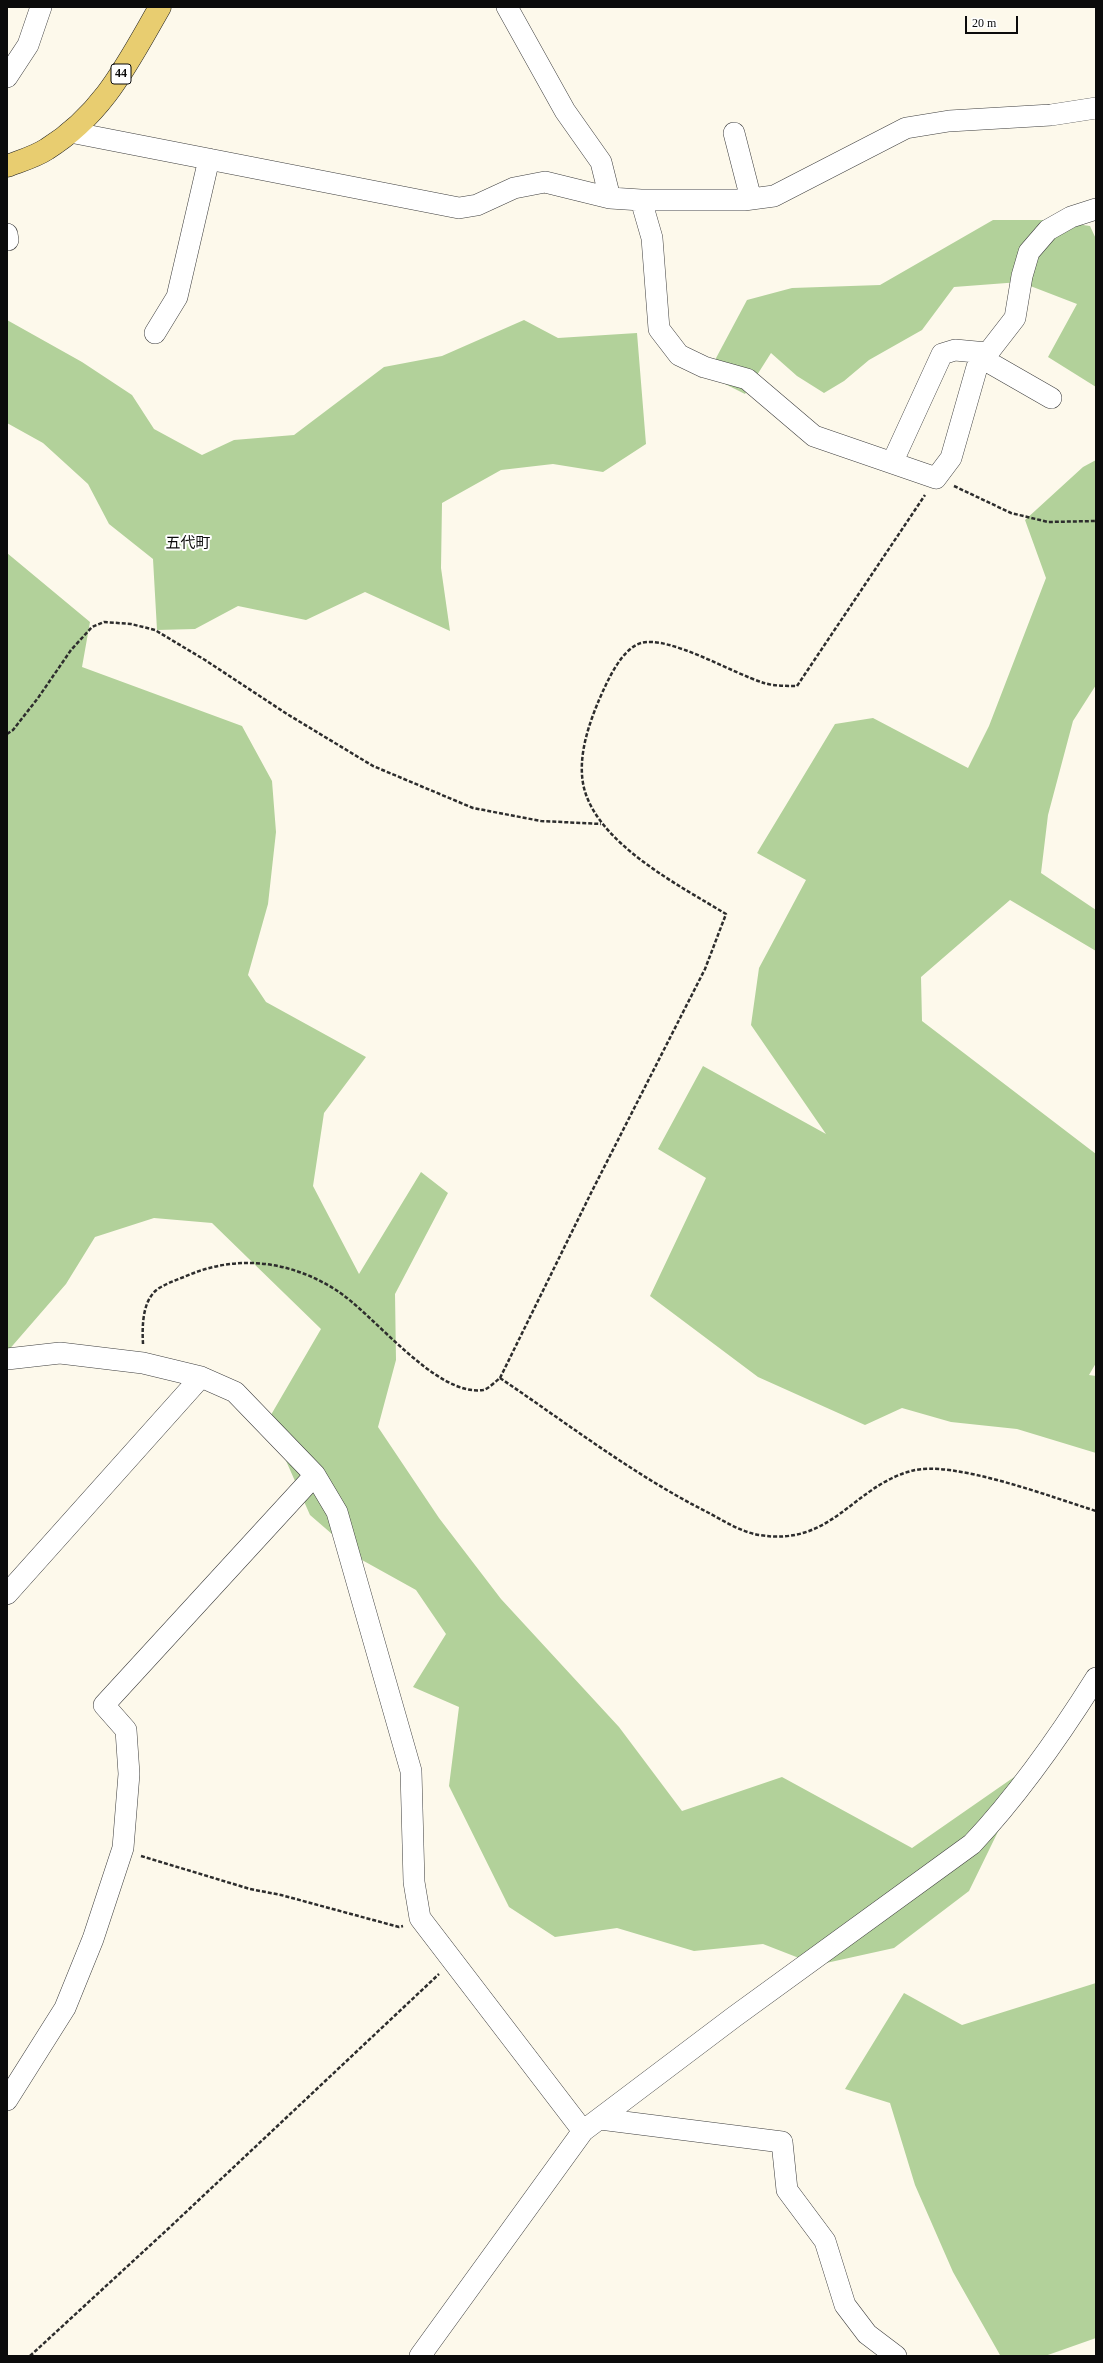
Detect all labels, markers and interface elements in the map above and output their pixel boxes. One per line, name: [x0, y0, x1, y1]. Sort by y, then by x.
scale bar: [967, 8, 1020, 34]
text: 20 m: [972, 16, 996, 30]
road number: 44: [111, 64, 131, 84]
district label: 五代町: [166, 535, 210, 553]

